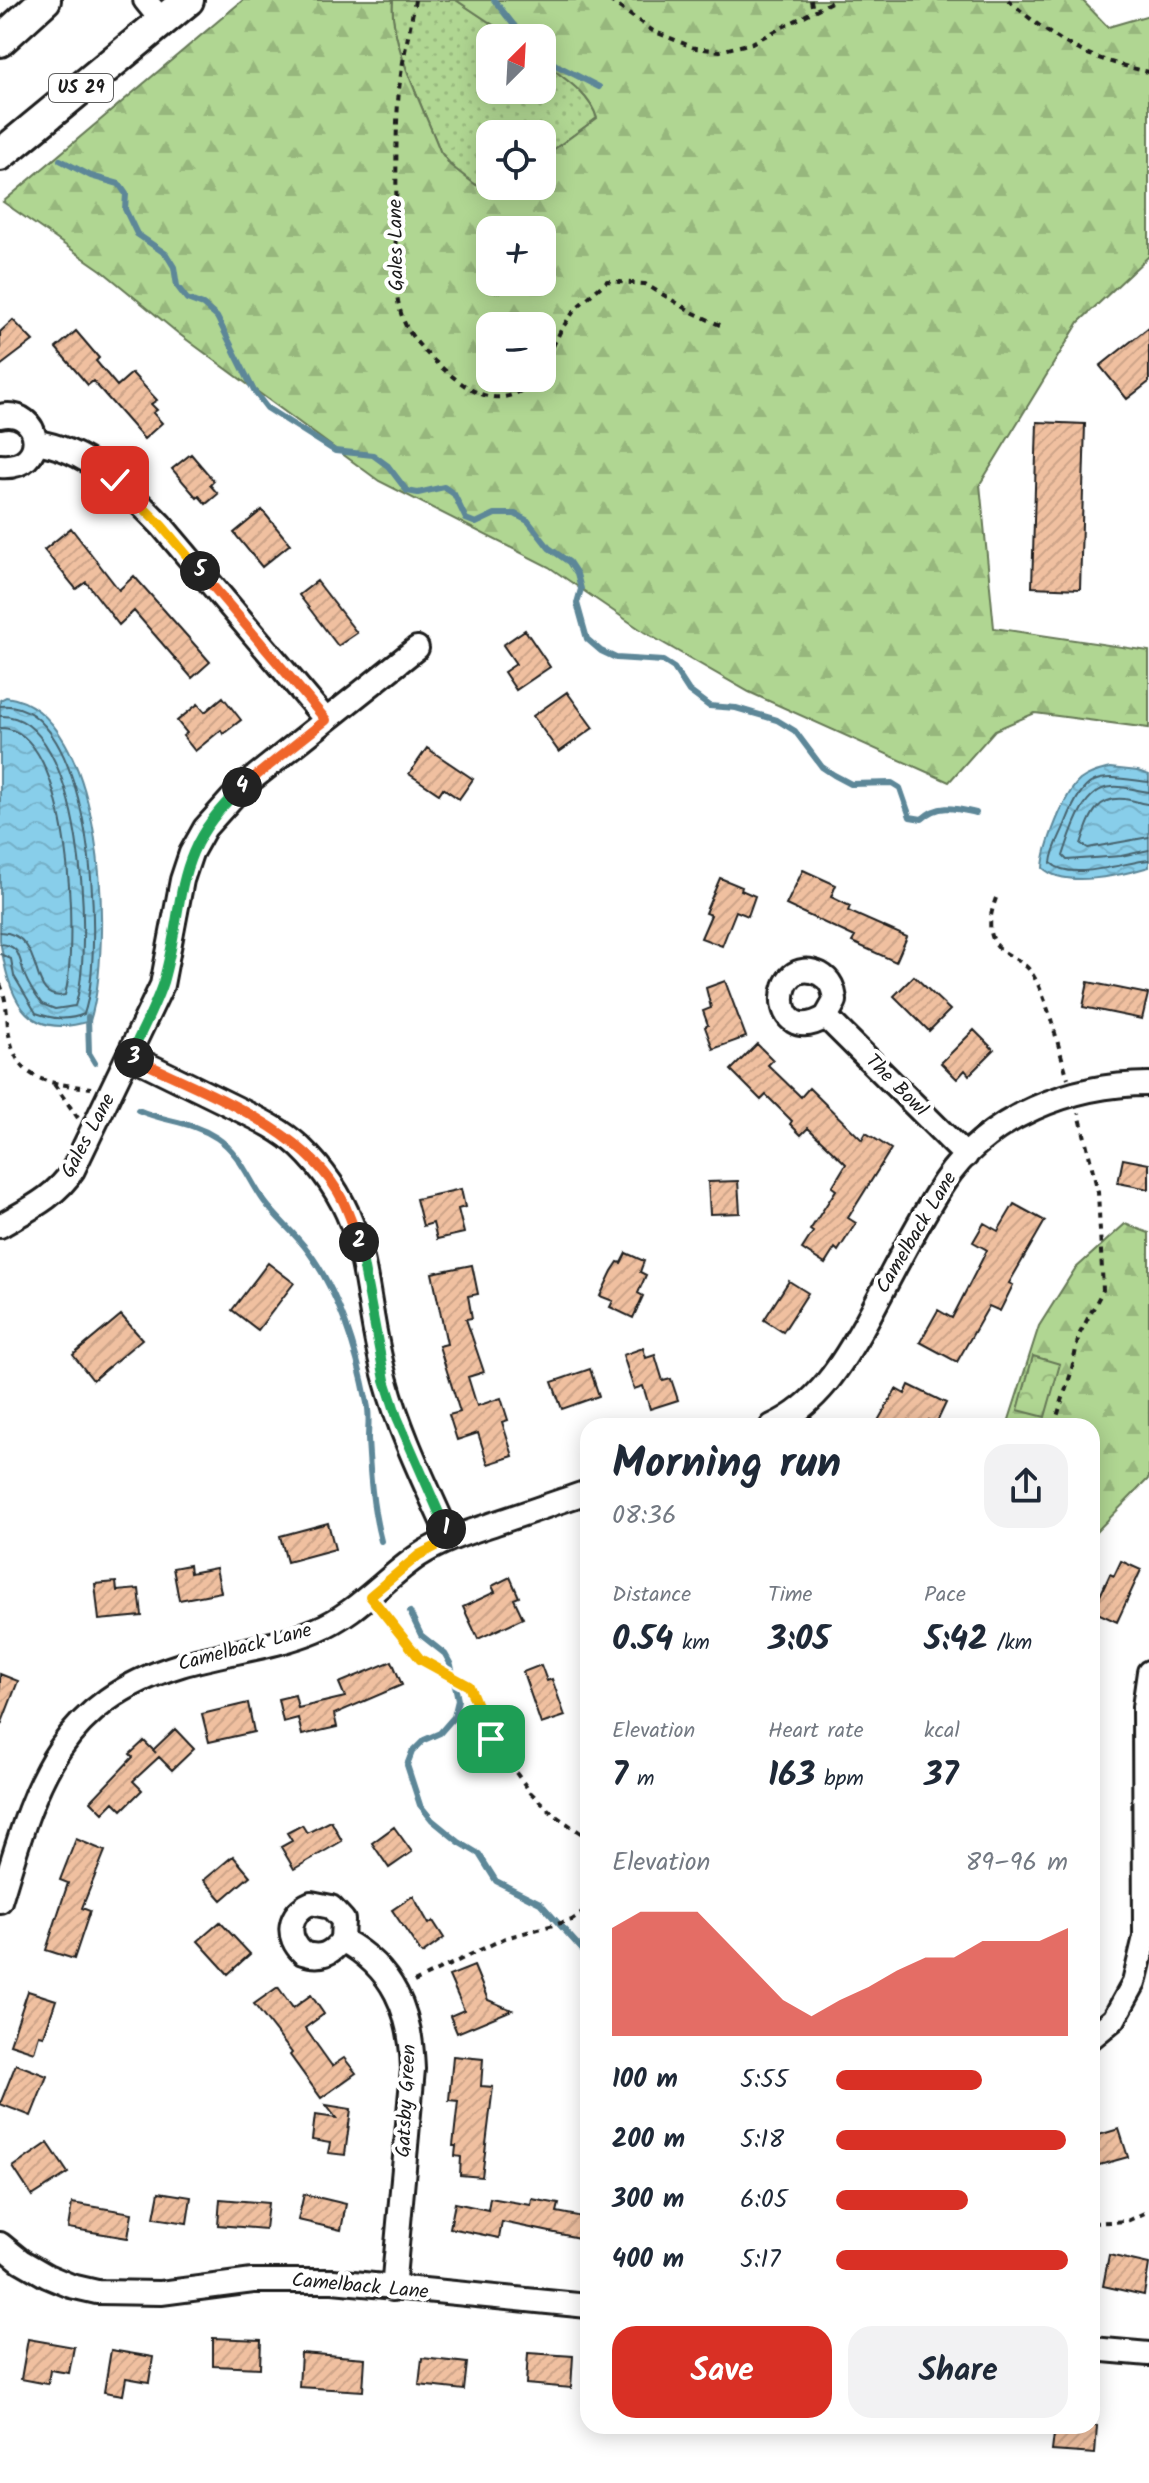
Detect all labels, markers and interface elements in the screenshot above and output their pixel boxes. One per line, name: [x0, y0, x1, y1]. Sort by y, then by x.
north arrow: [476, 24, 556, 104]
map controls: [476, 24, 556, 392]
road number: US 29: [49, 74, 113, 102]
button: locate: [476, 120, 556, 200]
street label: Gales Lane: [380, 199, 414, 291]
button: +: [476, 216, 556, 296]
button: −: [476, 312, 556, 392]
pin: [81, 446, 149, 514]
icon: check: [93, 458, 137, 502]
pin: 5: [180, 551, 220, 591]
text: 5: [194, 553, 206, 588]
pin: 4: [222, 767, 262, 807]
text: 4: [236, 769, 248, 804]
pin: 3: [114, 1038, 154, 1078]
text: 3: [128, 1040, 140, 1075]
street label: The Bowl: [857, 1047, 935, 1125]
street label: Gales Lane: [53, 1088, 125, 1184]
street label: Camelback Lane: [868, 1166, 966, 1300]
pin: 2: [339, 1222, 379, 1262]
text: 2: [353, 1224, 365, 1259]
text: Morning run: [612, 1430, 841, 1500]
button: share: [984, 1444, 1068, 1528]
text: 08:36: [612, 1495, 676, 1537]
pin: 1: [426, 1509, 466, 1549]
text: 1: [443, 1511, 449, 1546]
text: Distance: [612, 1578, 691, 1613]
text: Time: [768, 1578, 812, 1613]
text: Pace: [924, 1578, 966, 1613]
text: 0.54: [612, 1613, 673, 1667]
text: 3:05: [768, 1613, 830, 1667]
text: 5:42: [924, 1613, 988, 1667]
street label: Camelback Lane: [175, 1615, 315, 1681]
text: km: [673, 1626, 710, 1661]
text: /km: [988, 1626, 1032, 1661]
pin: [457, 1705, 525, 1773]
text: Elevation: [612, 1714, 695, 1749]
text: Heart rate: [768, 1714, 864, 1749]
text: kcal: [924, 1714, 960, 1749]
icon: arrive: [469, 1717, 513, 1761]
text: 7: [612, 1749, 628, 1803]
text: 163: [768, 1749, 815, 1803]
text: 37: [924, 1749, 959, 1803]
text: m: [628, 1762, 654, 1797]
text: bpm: [815, 1762, 864, 1797]
text: Elevation: [612, 1842, 710, 1884]
text: 89–96 m: [966, 1842, 1068, 1884]
street label: Gatsby Green: [388, 2044, 426, 2158]
text: 100 m: [612, 2059, 678, 2101]
text: 5:55: [740, 2059, 788, 2101]
text: 200 m: [612, 2119, 685, 2161]
text: 5:18: [740, 2119, 784, 2161]
text: 300 m: [612, 2179, 684, 2221]
text: 6:05: [740, 2179, 788, 2221]
text: 400 m: [612, 2239, 684, 2281]
text: 5:17: [740, 2239, 781, 2281]
street label: Camelback Lane: [290, 2265, 430, 2309]
button: Save: [612, 2326, 832, 2418]
button: Share: [848, 2326, 1068, 2418]

